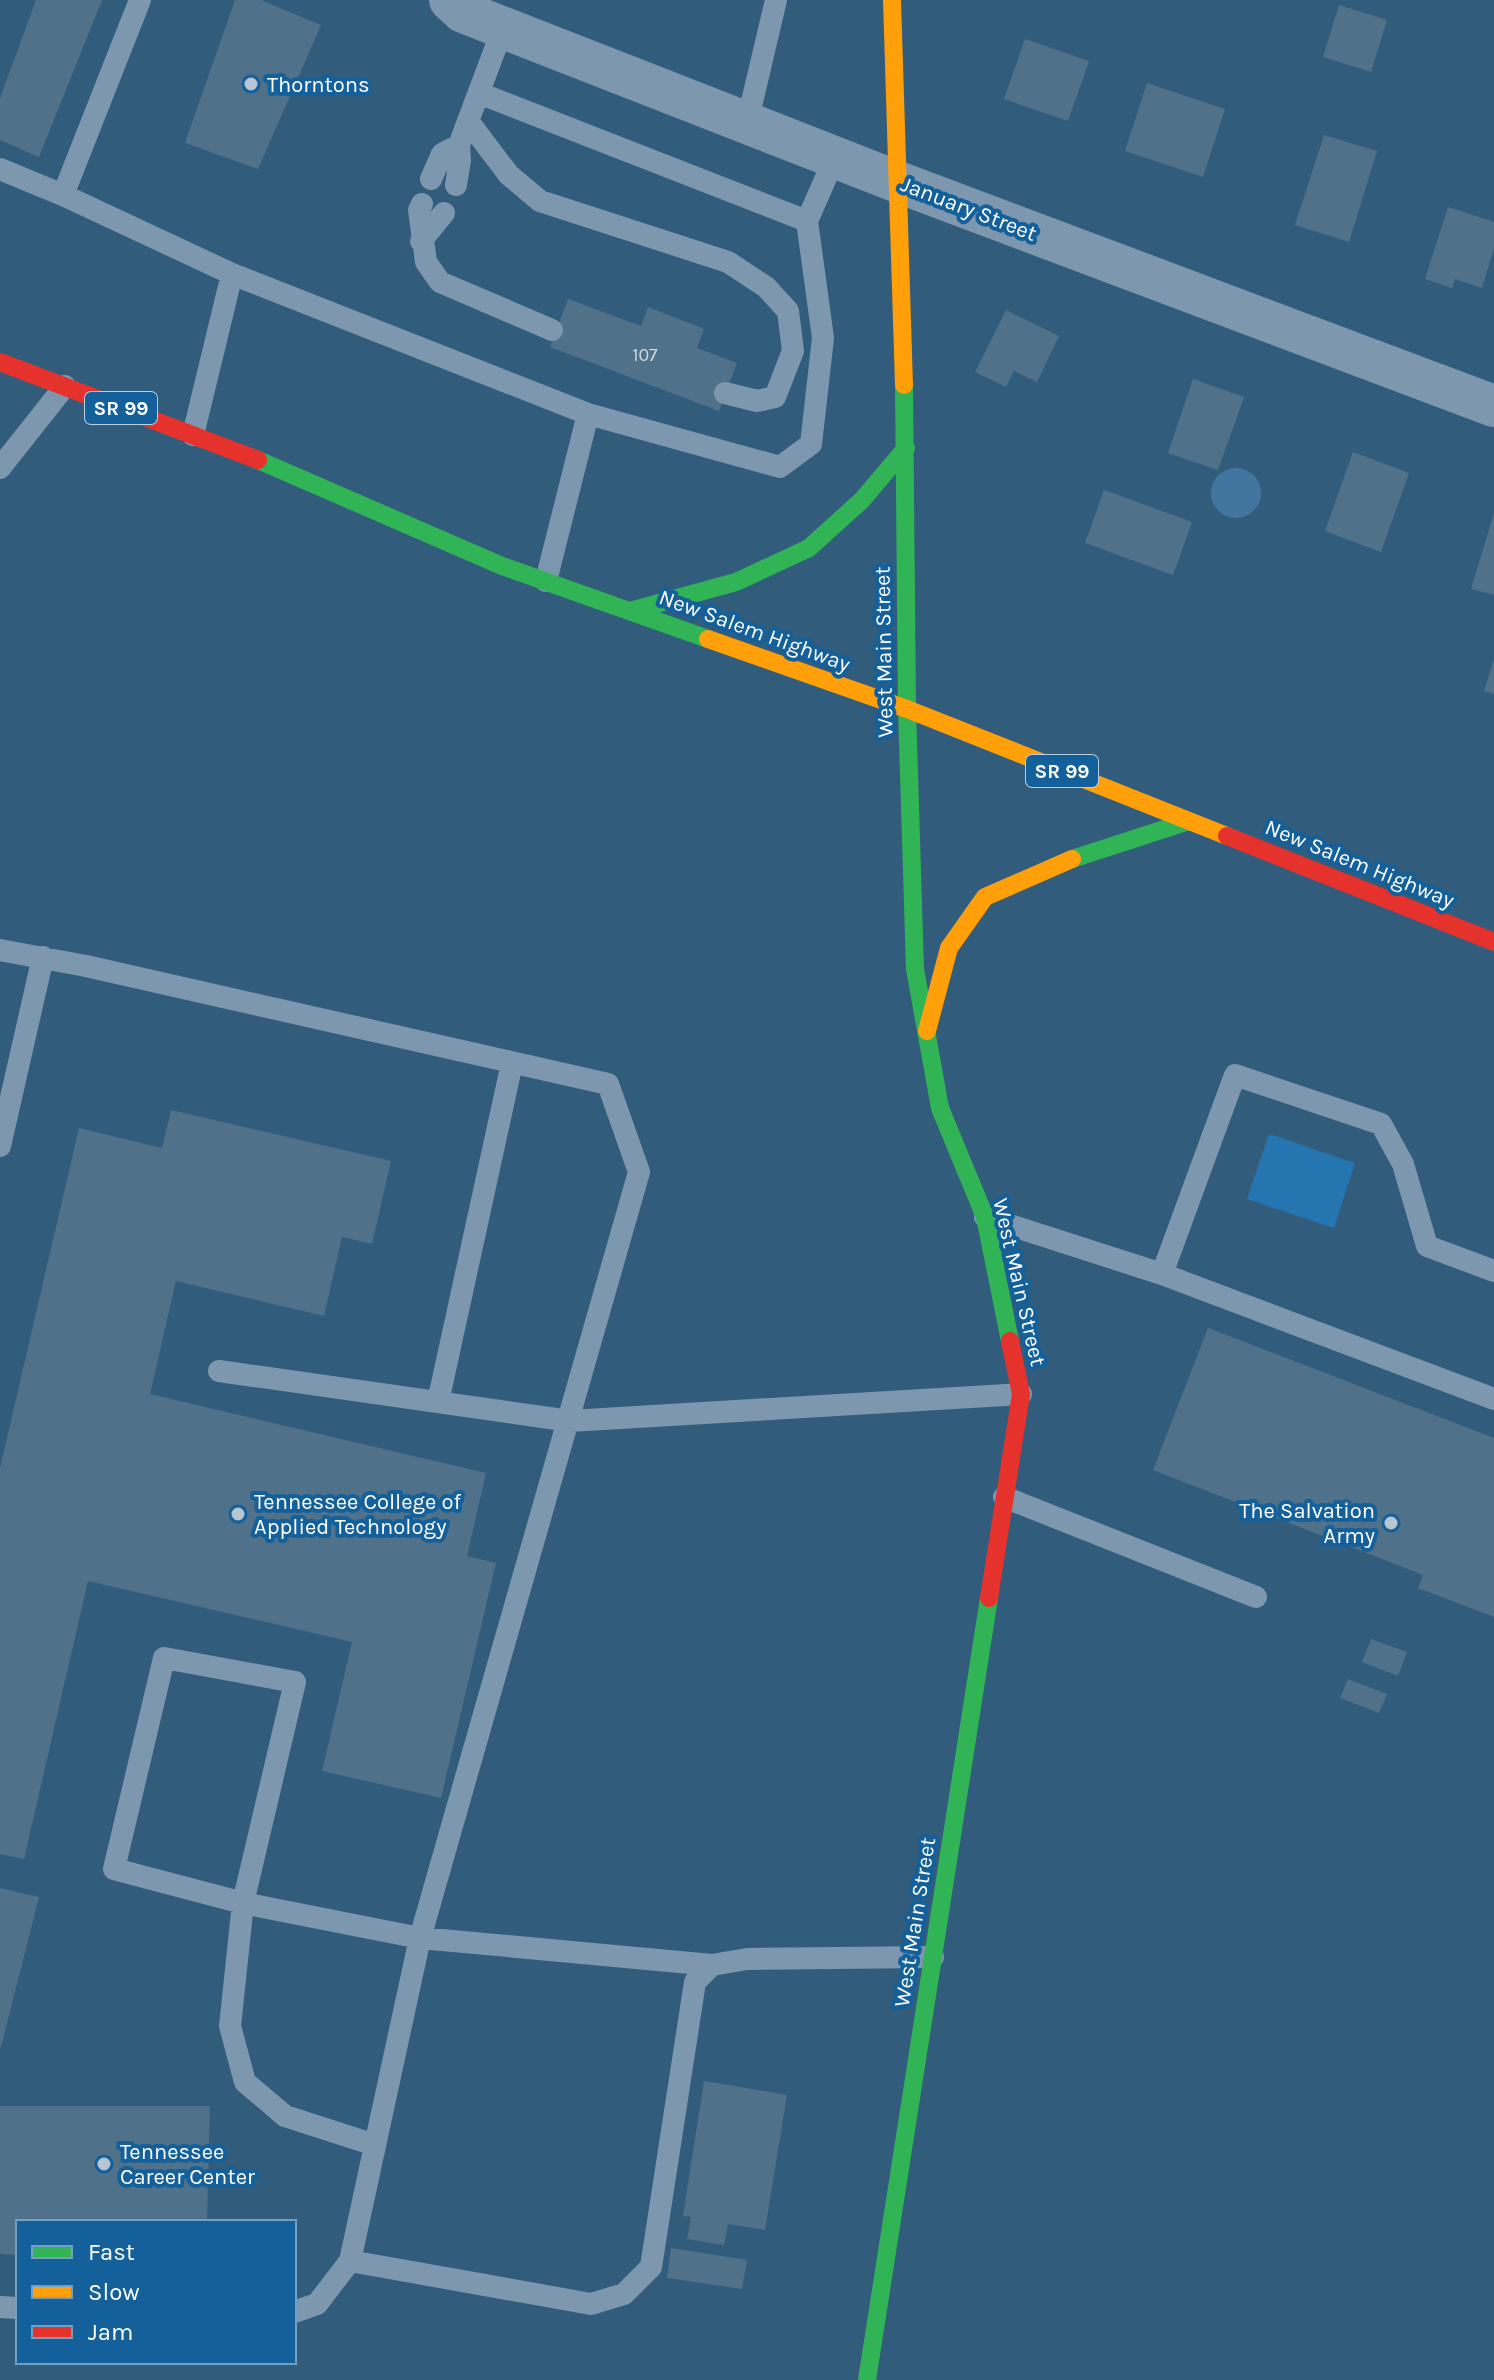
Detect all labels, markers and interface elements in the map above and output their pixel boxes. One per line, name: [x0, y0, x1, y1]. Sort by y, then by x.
place label: Thorntons: [267, 72, 370, 98]
marker: Thorntons: [242, 75, 260, 93]
street label: January Street: [897, 171, 1040, 247]
house number: 107: [632, 344, 658, 366]
road number: SR 99: [85, 392, 157, 424]
street label: West Main Street: [870, 566, 898, 738]
street label: New Salem Highway: [656, 584, 854, 678]
road number: SR 99: [1026, 755, 1098, 787]
street label: New Salem Highway: [1261, 814, 1458, 914]
street label: West Main Street: [987, 1196, 1051, 1369]
place label: Tennessee College of Applied Technology: [254, 1489, 462, 1540]
place label: The Salvation Army: [1239, 1498, 1375, 1549]
marker: Tennessee College of Applied Technology: [229, 1505, 247, 1523]
marker: The Salvation Army: [1382, 1514, 1400, 1532]
street label: West Main Street: [889, 1835, 941, 2009]
place label: Tennessee Career Center: [120, 2139, 255, 2190]
marker: Tennessee Career Center: [95, 2155, 113, 2173]
legend: [16, 2220, 296, 2364]
text: Fast: [88, 2238, 135, 2266]
text: Slow: [88, 2278, 140, 2306]
text: Jam: [88, 2318, 133, 2346]

